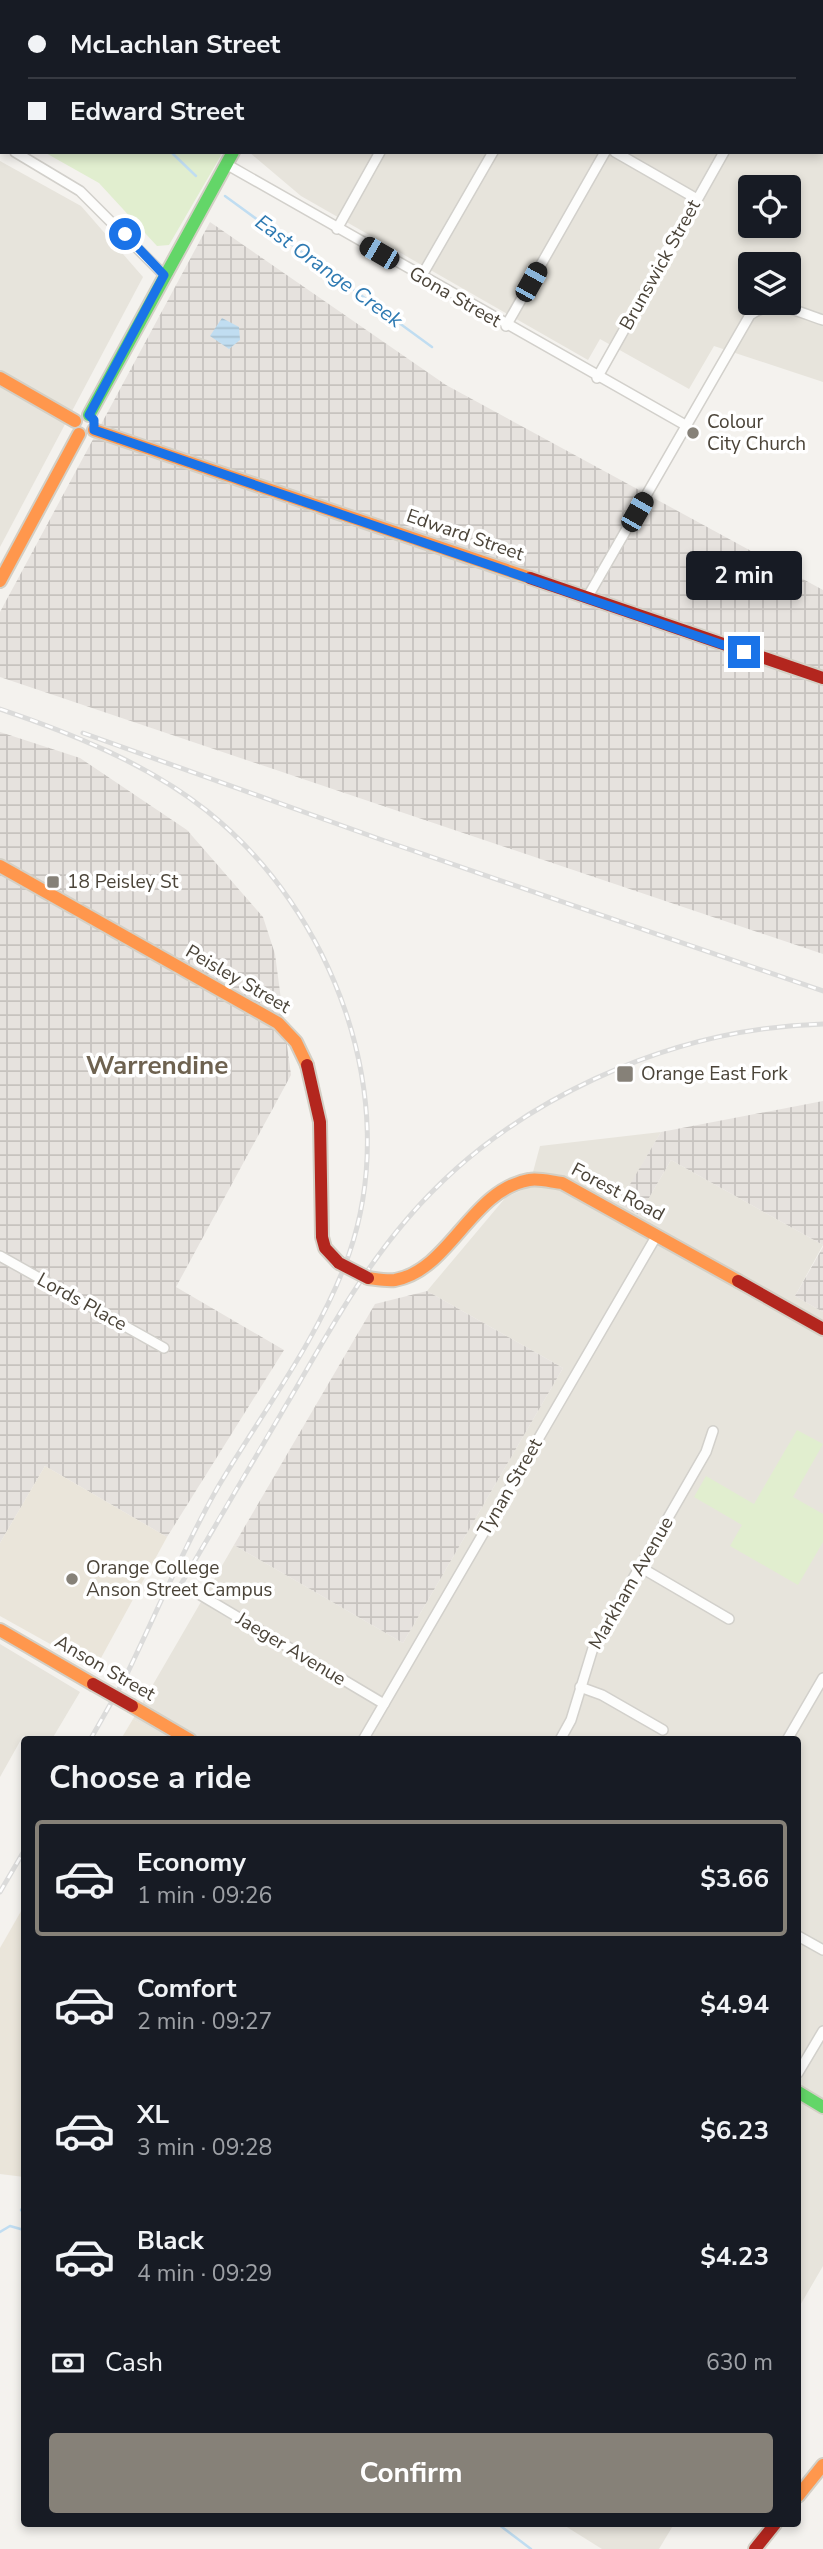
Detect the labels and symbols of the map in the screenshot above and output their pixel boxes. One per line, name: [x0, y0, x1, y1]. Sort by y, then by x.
street label: Brunswick Street: [613, 195, 707, 335]
water label: East Orange Creek: [250, 208, 409, 334]
route start: [109, 218, 141, 250]
car: [356, 233, 403, 273]
car: [512, 259, 551, 305]
street label: Gona Street: [404, 260, 506, 334]
place label: Colour City Church: [707, 409, 806, 457]
marker: Colour City Church: [685, 425, 701, 441]
car: [618, 489, 657, 535]
street label: Edward Street: [403, 503, 527, 567]
callout: 2 min: [686, 550, 802, 600]
route end: [728, 636, 760, 668]
place label: 18 Peisley St: [67, 869, 179, 895]
marker: 18 Peisley St: [45, 874, 61, 890]
street label: Peisley Street: [181, 938, 296, 1020]
district label: Warrendine: [86, 1048, 228, 1083]
place label: Orange East Fork: [641, 1061, 788, 1087]
marker: Orange East Fork: [615, 1064, 635, 1084]
street label: Forest Road: [567, 1157, 669, 1227]
street label: Lords Place: [32, 1267, 132, 1337]
street label: Tynan Street: [472, 1433, 549, 1540]
street label: Markham Avenue: [582, 1512, 680, 1654]
place label: Orange College Anson Street Campus: [86, 1555, 272, 1603]
marker: Orange College Anson Street Campus: [64, 1571, 80, 1587]
street label: Jaeger Avenue: [230, 1605, 351, 1692]
street label: Anson Street: [50, 1629, 160, 1707]

